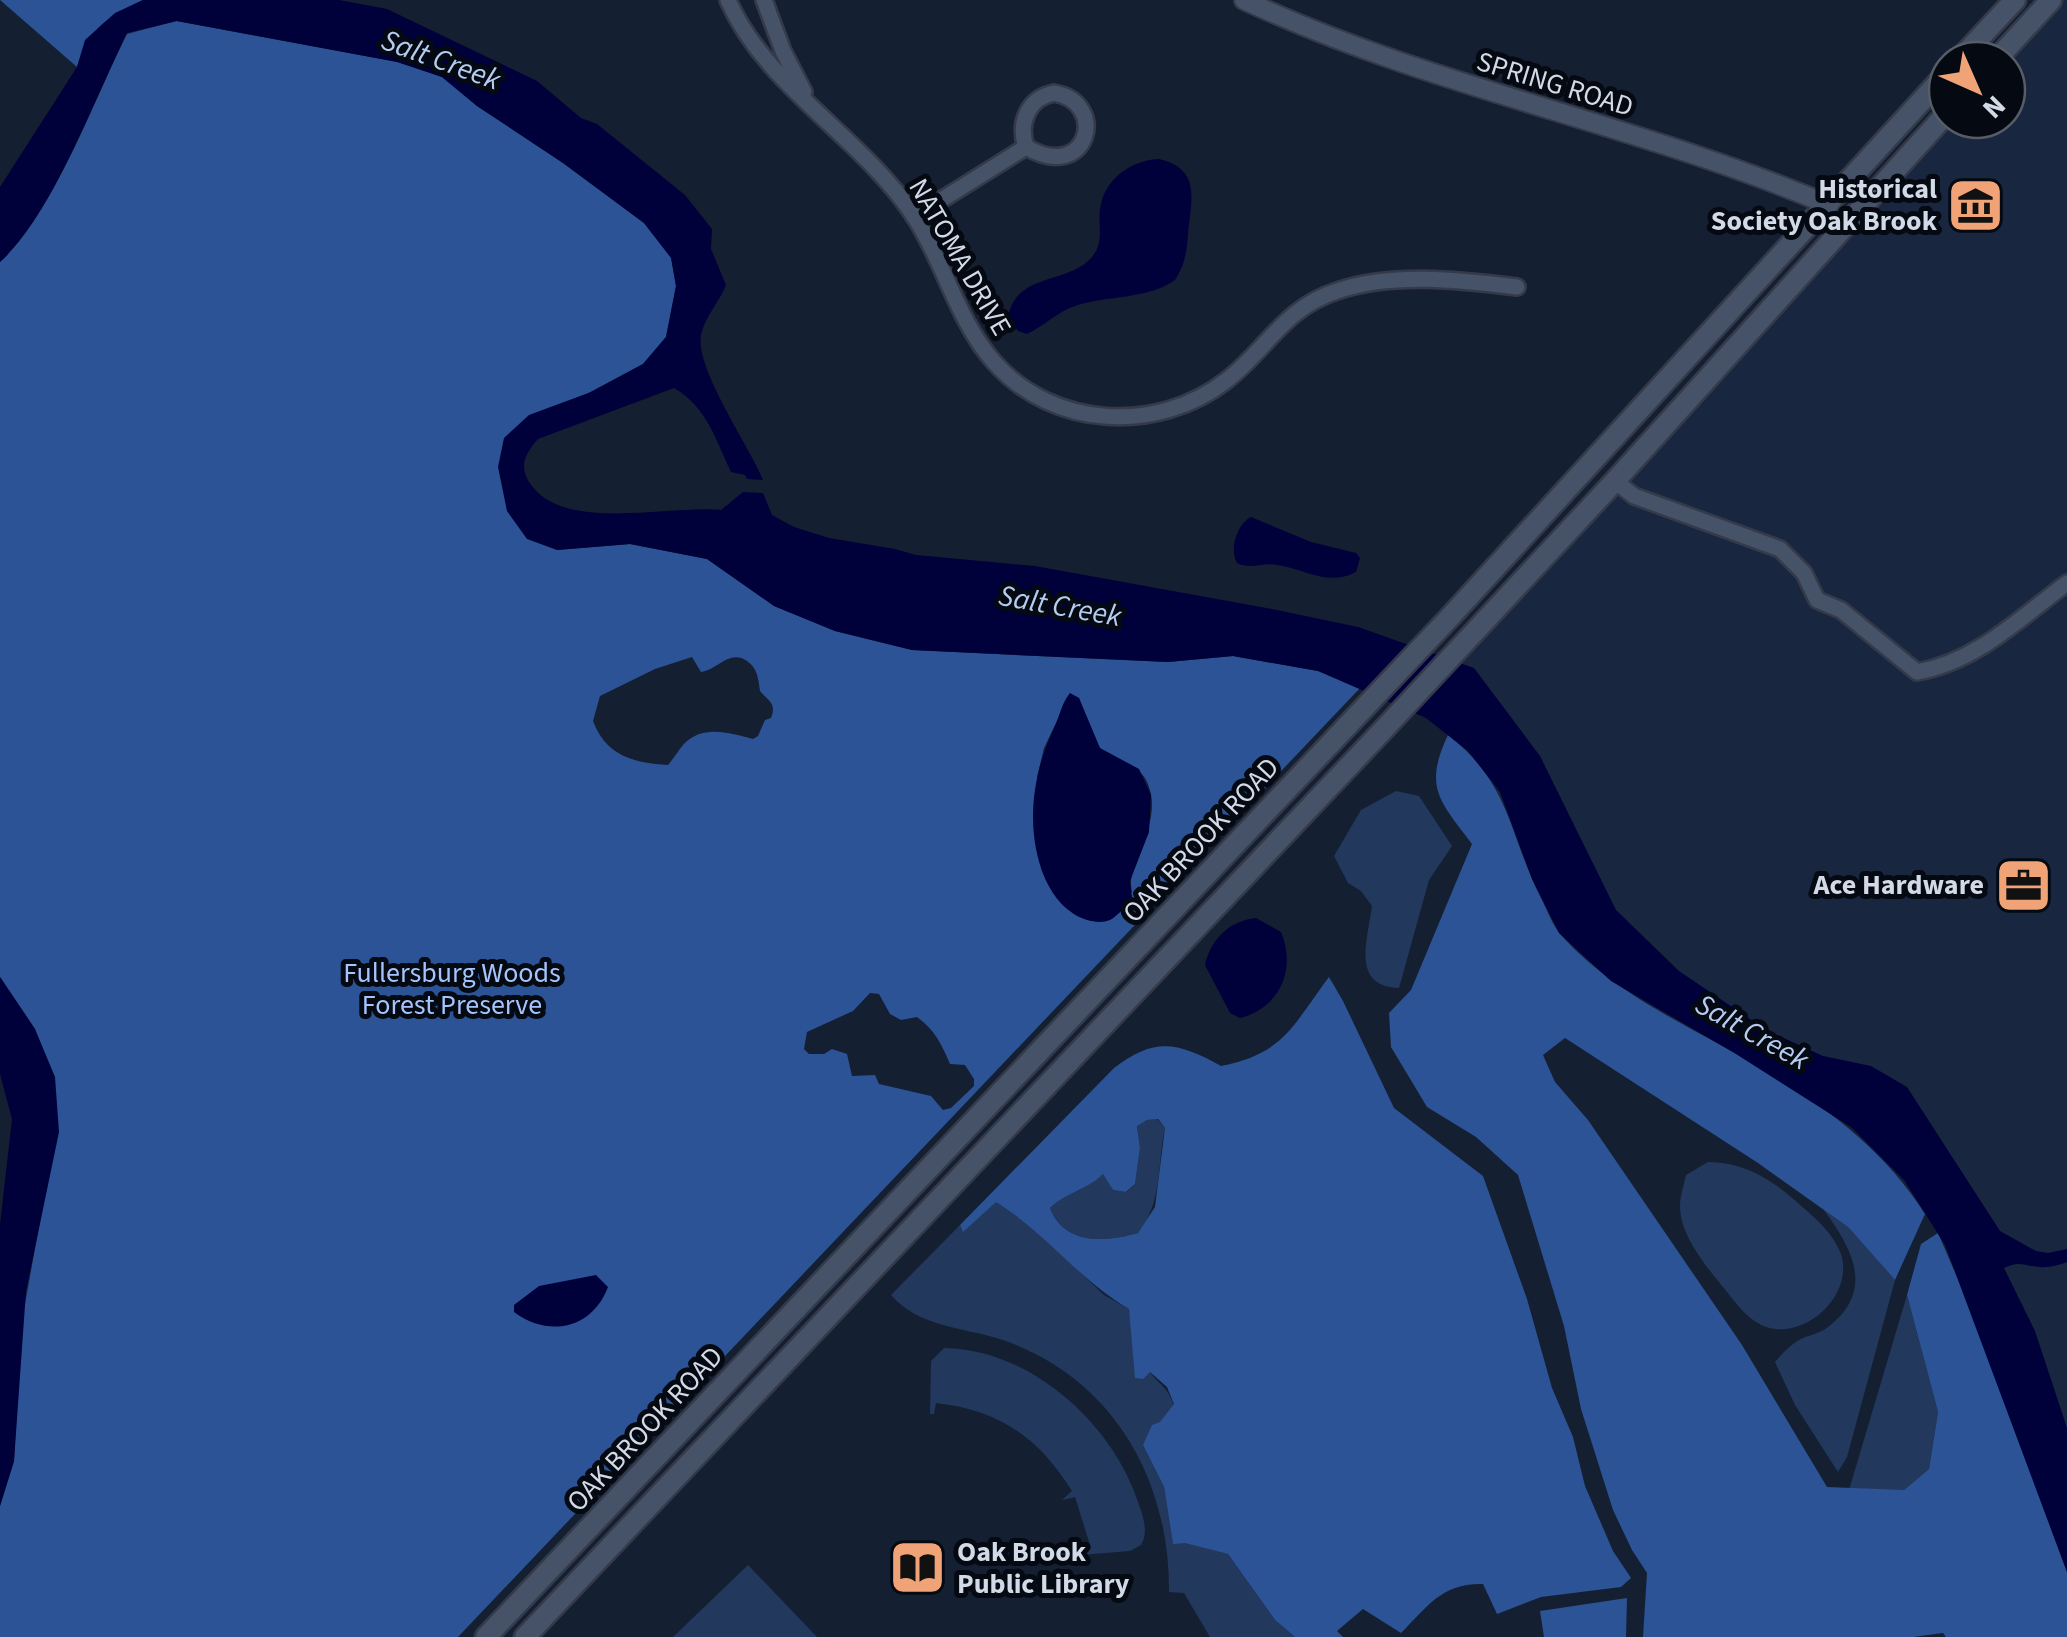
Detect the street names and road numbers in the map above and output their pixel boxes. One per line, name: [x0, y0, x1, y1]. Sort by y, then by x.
street label: SPRING ROAD: [1472, 41, 1638, 127]
street label: NATOMA DRIVE: [899, 171, 1021, 343]
street label: OAK BROOK ROAD: [1114, 748, 1288, 932]
street label: OAK BROOK ROAD: [558, 1337, 732, 1521]

